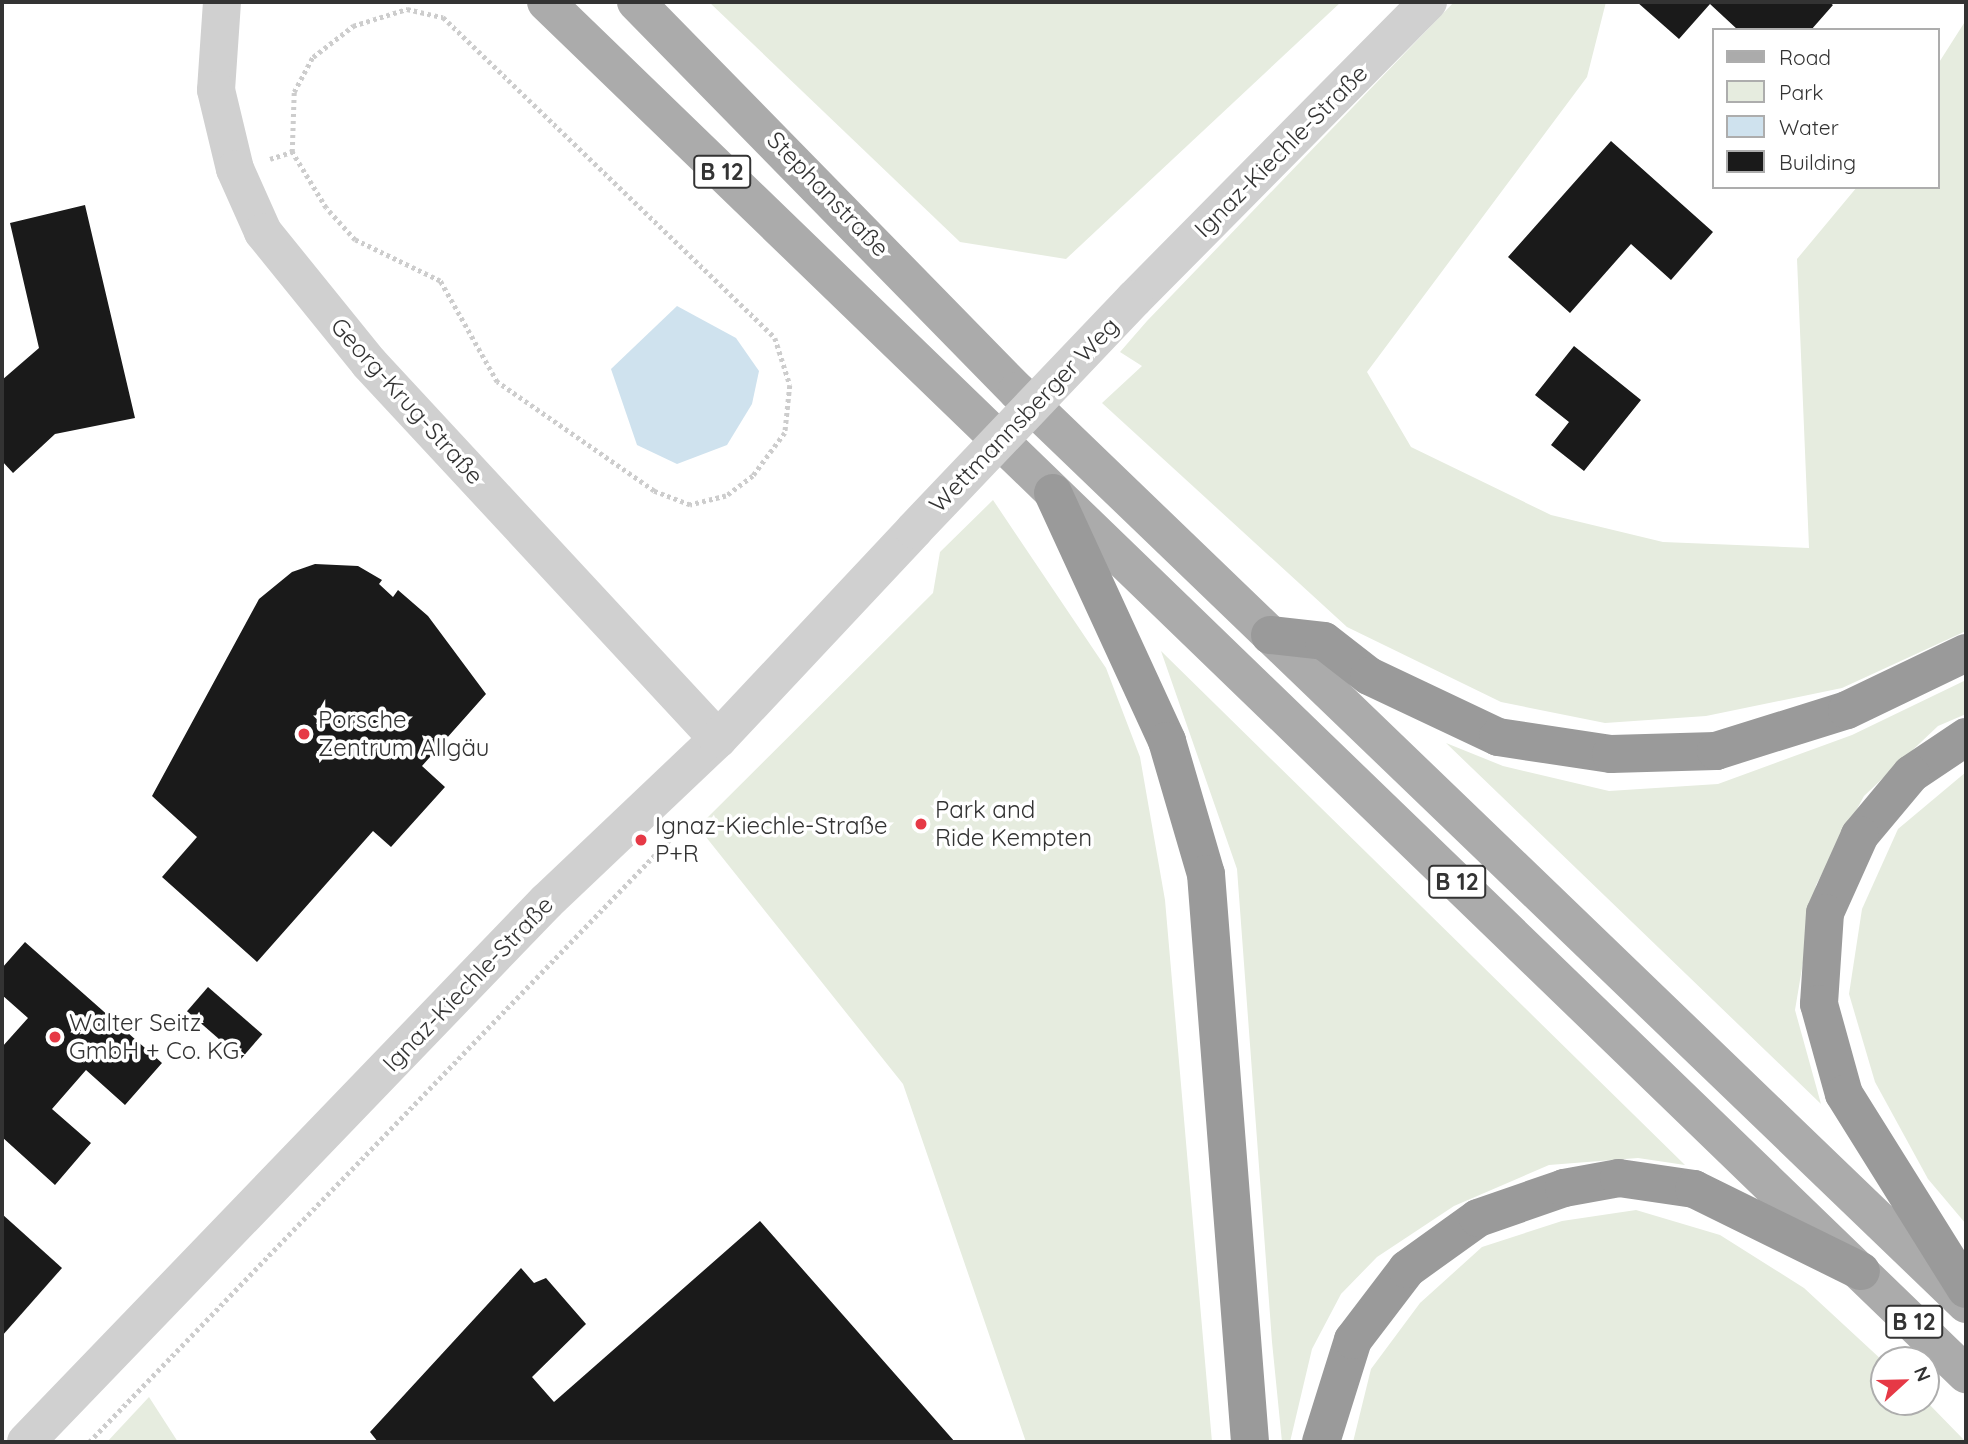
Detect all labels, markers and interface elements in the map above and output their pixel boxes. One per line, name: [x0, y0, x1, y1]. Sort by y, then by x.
legend: [1713, 28, 1940, 189]
text: Road: [1779, 44, 1831, 70]
street label: Ignaz-Kiechle-Straße: [1189, 59, 1373, 243]
text: Park: [1779, 79, 1823, 105]
text: Water: [1779, 114, 1839, 140]
street label: Stephanstraße: [761, 125, 895, 263]
text: Building: [1779, 149, 1856, 175]
road number: B 12: [692, 153, 752, 192]
street label: Wettmannsberger Weg: [923, 311, 1125, 519]
street label: Georg-Krug-Straße: [325, 312, 489, 490]
place label: Porsche Zentrum Allgäu: [318, 706, 489, 762]
marker: Porsche Zentrum Allgäu: [296, 726, 312, 742]
place label: Park and Ride Kempten: [935, 796, 1092, 852]
place label: Ignaz-Kiechle-Straße P+R: [655, 812, 888, 868]
marker: Park and Ride Kempten: [913, 816, 929, 832]
marker: Ignaz-Kiechle-Straße P+R: [633, 832, 649, 848]
road number: B 12: [1427, 862, 1487, 902]
street label: Ignaz-Kiechle-Straße: [377, 890, 559, 1078]
place label: Walter Seitz GmbH + Co. KG: [69, 1009, 239, 1065]
marker: Walter Seitz GmbH + Co. KG: [47, 1029, 63, 1045]
road number: B 12: [1884, 1302, 1944, 1342]
north arrow: [1870, 1346, 1940, 1416]
text: N: [1909, 1363, 1936, 1385]

